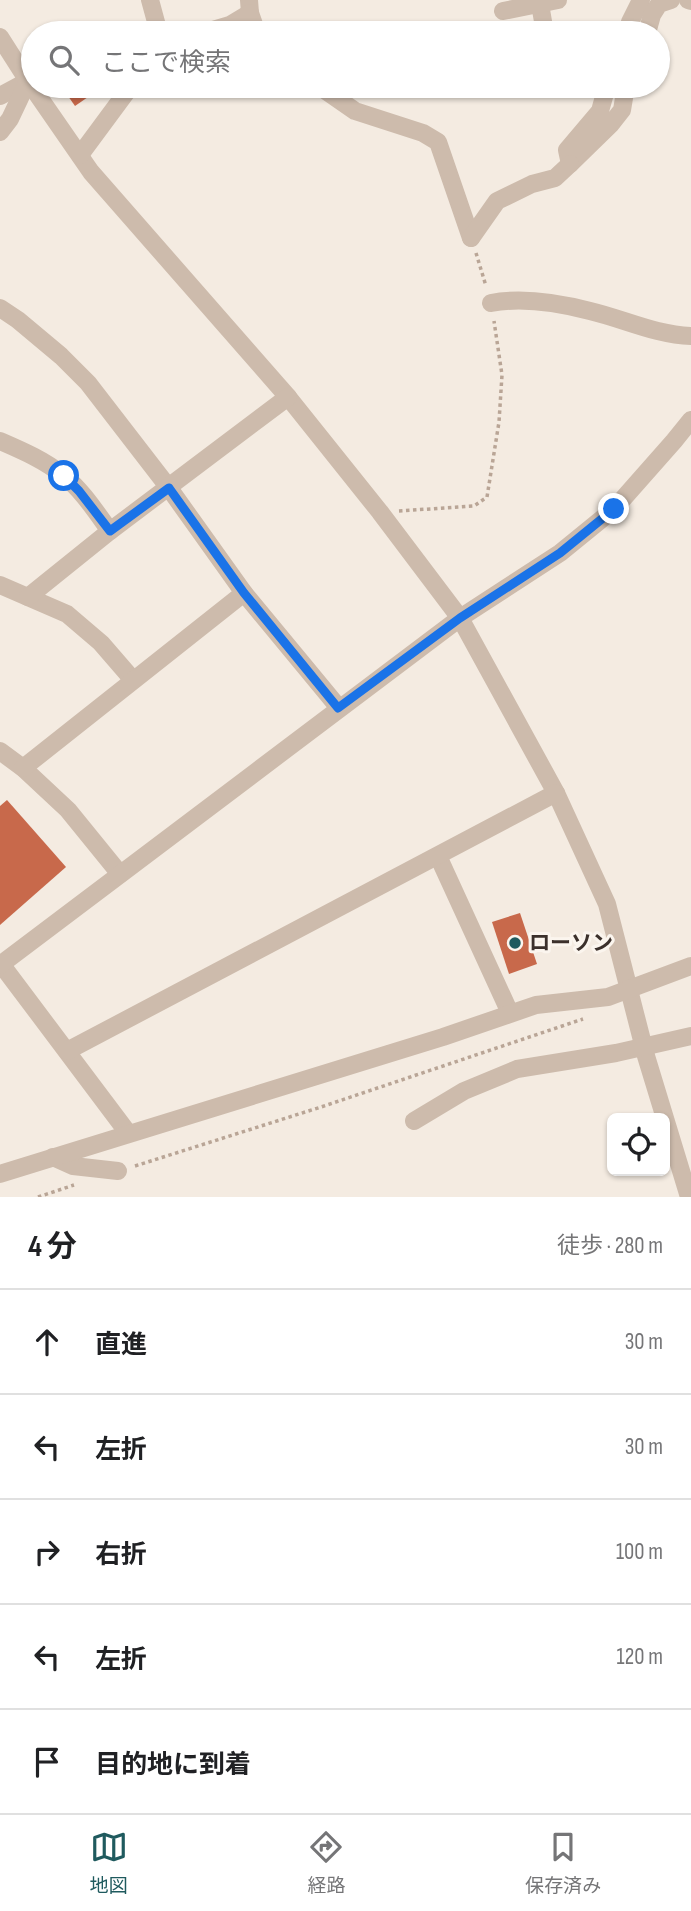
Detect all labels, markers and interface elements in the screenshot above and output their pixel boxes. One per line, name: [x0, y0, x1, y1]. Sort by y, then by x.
search box: [21, 21, 670, 98]
icon: search: [45, 41, 83, 79]
text: ここで検索: [101, 48, 231, 79]
route start: [48, 460, 79, 491]
route end: [598, 493, 629, 524]
place label: ローソン: [529, 931, 613, 956]
marker: ローソン: [507, 935, 523, 951]
map controls: [607, 1113, 670, 1176]
button: locate: [607, 1113, 670, 1176]
text: 4 分: [28, 1229, 77, 1265]
text: 徒歩 · 280 m: [557, 1232, 663, 1260]
icon: ahead: [28, 1323, 66, 1361]
text: 30 m: [625, 1328, 663, 1356]
text: 直進: [95, 1330, 147, 1361]
icon: left: [28, 1428, 66, 1466]
text: 30 m: [625, 1433, 663, 1461]
text: 左折: [95, 1435, 147, 1466]
icon: right: [28, 1533, 66, 1571]
text: 100 m: [616, 1538, 663, 1566]
text: 右折: [95, 1540, 147, 1571]
icon: left: [28, 1638, 66, 1676]
text: 120 m: [617, 1643, 663, 1671]
text: 左折: [95, 1645, 147, 1676]
icon: arrive: [28, 1743, 66, 1781]
text: 目的地に到着: [95, 1750, 251, 1781]
tab: 地図: [90, 1828, 128, 1898]
tab: 経路: [307, 1828, 345, 1898]
tab: 保存済み: [525, 1828, 601, 1898]

